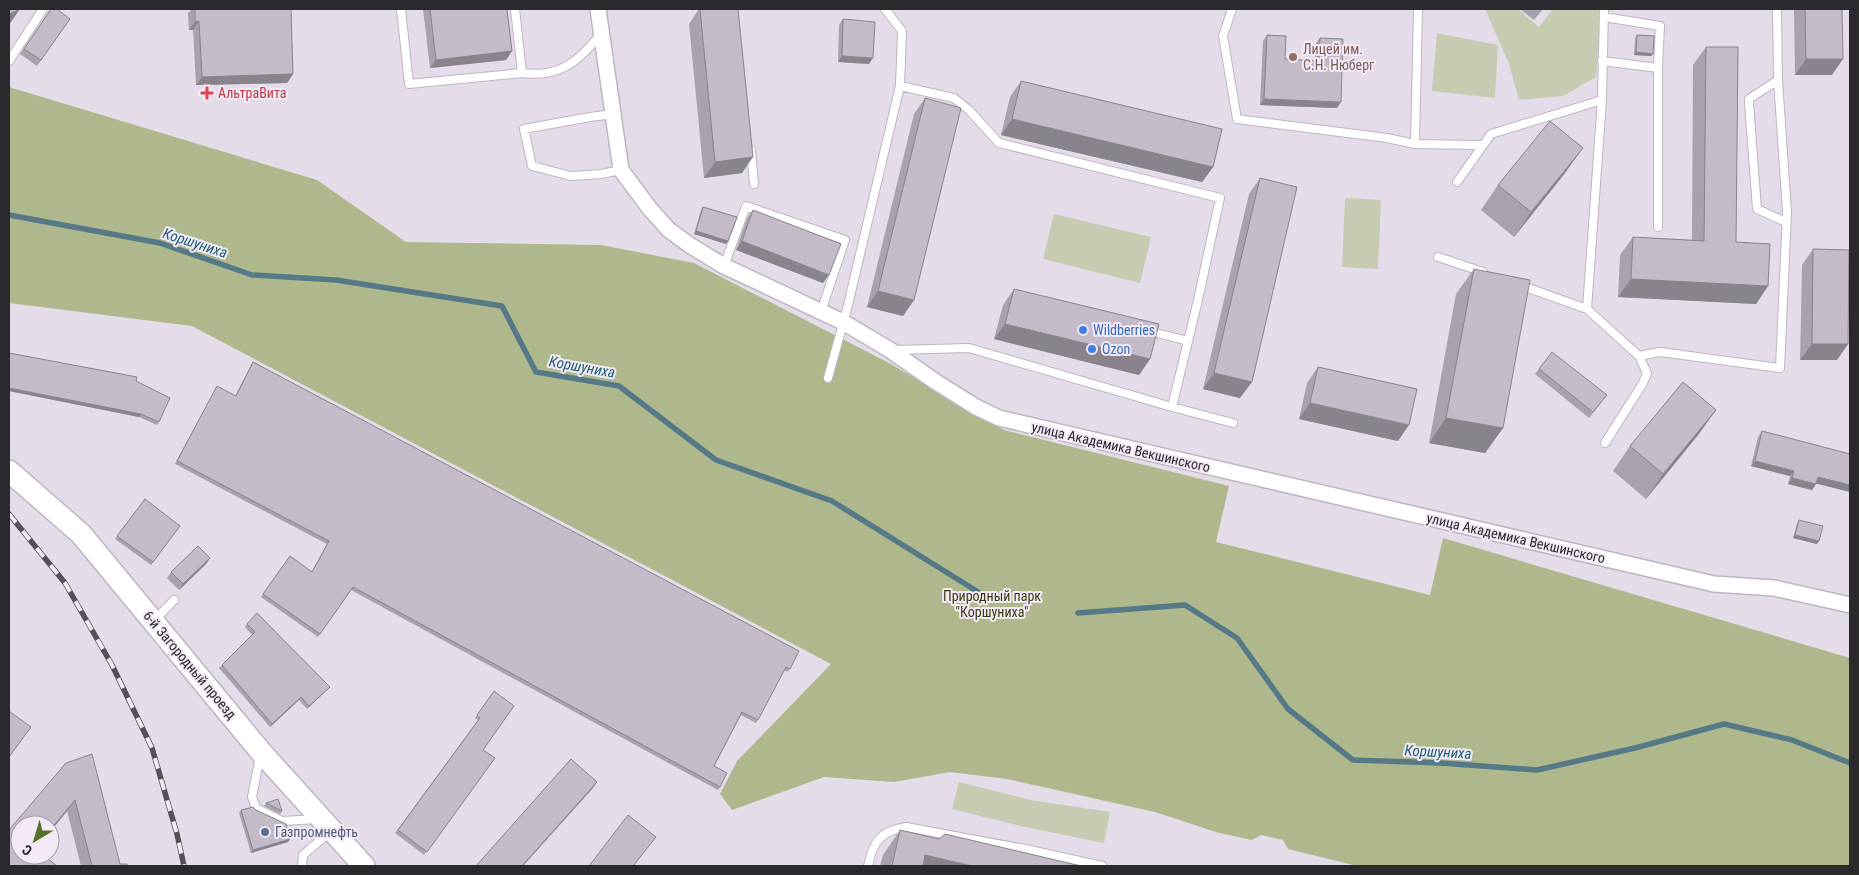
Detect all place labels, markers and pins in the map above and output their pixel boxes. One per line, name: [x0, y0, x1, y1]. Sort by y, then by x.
place label: Лицей им. С.Н. Нюберг: [1303, 41, 1374, 73]
marker: Лицей им. С.Н. Нюберг: [1287, 51, 1299, 63]
place label: АльтраВита: [218, 85, 286, 101]
marker: АльтраВита: [200, 86, 214, 100]
place label: Wildberries: [1093, 322, 1155, 338]
marker: Wildberries: [1077, 324, 1089, 336]
place label: Ozon: [1102, 341, 1130, 357]
marker: Ozon: [1086, 343, 1098, 355]
place label: Газпромнефть: [275, 824, 358, 840]
marker: Газпромнефть: [259, 826, 271, 838]

